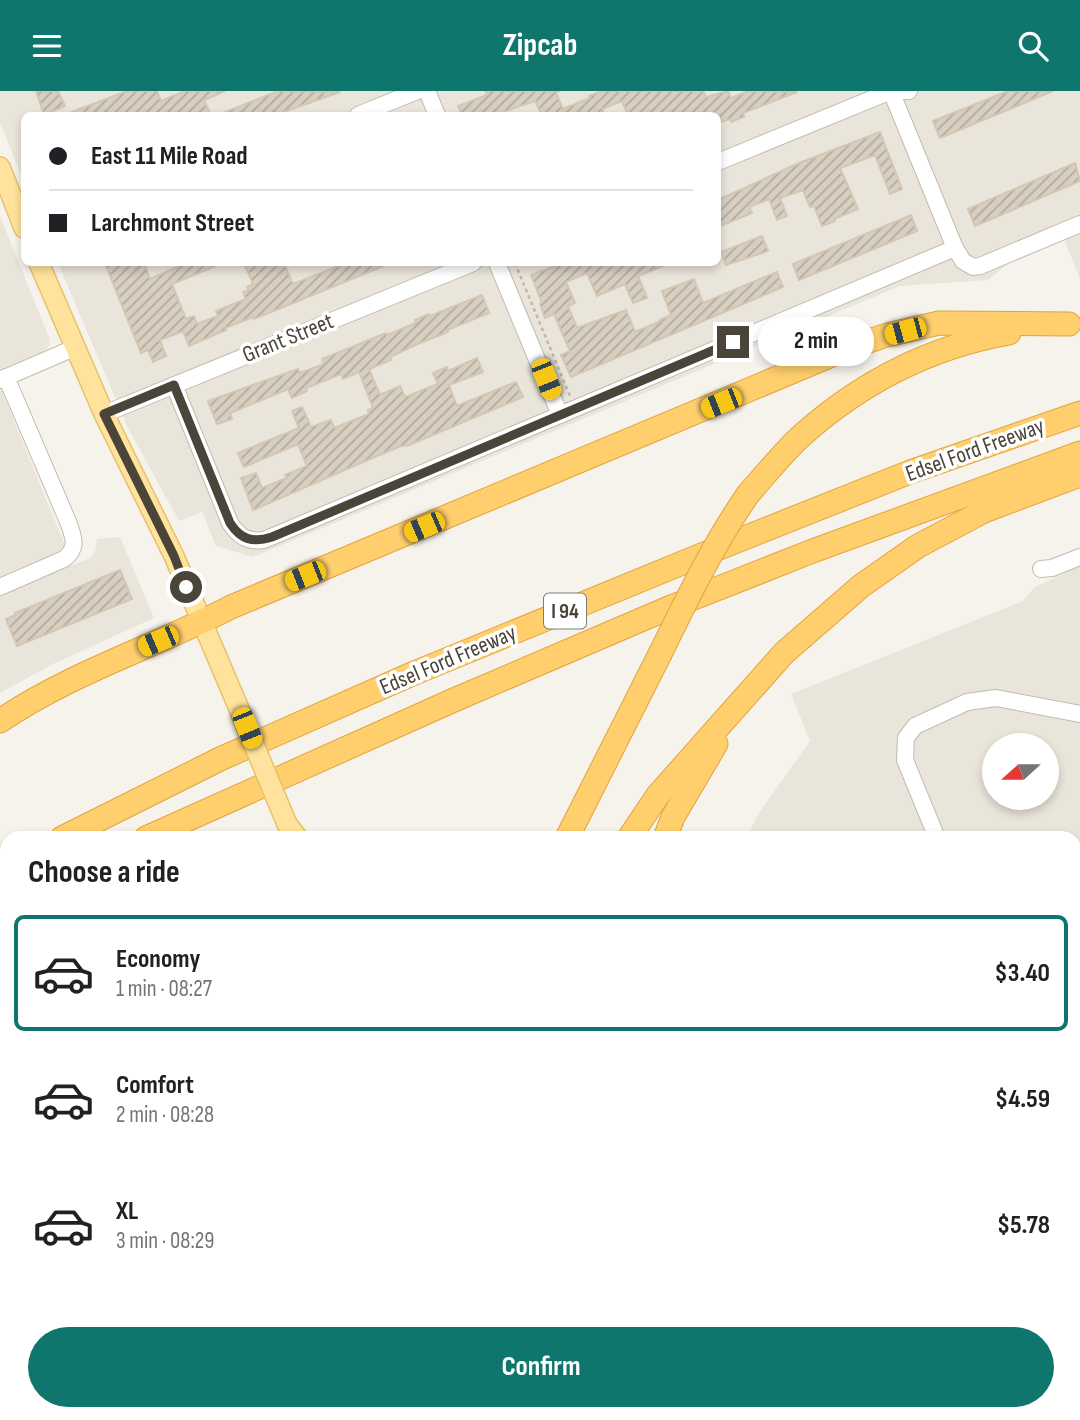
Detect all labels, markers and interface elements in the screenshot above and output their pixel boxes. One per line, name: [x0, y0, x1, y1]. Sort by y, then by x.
text: Zipcab: [503, 26, 577, 65]
icon: menu: [28, 27, 66, 65]
icon: search: [1014, 27, 1052, 65]
text: East 11 Mile Road: [91, 141, 248, 172]
text: Larchmont Street: [91, 208, 254, 239]
street label: Grant Street: [238, 307, 338, 369]
car: [882, 315, 929, 347]
callout: 2 min: [758, 317, 873, 367]
route end: [717, 326, 749, 358]
text: 2 min: [794, 327, 838, 355]
car: [529, 356, 564, 402]
car: [698, 385, 745, 421]
street label: Edsel Ford Freeway: [902, 412, 1048, 488]
car: [401, 509, 448, 545]
car: [282, 558, 329, 594]
route start: [170, 571, 202, 603]
road number: I 94: [544, 594, 586, 629]
street label: Edsel Ford Freeway: [376, 619, 520, 701]
car: [135, 623, 182, 659]
car: [230, 705, 265, 751]
north arrow: [982, 733, 1059, 810]
map controls: [982, 733, 1059, 810]
text: Choose a ride: [28, 853, 180, 892]
icon: car: [32, 942, 95, 1005]
text: Economy: [116, 944, 200, 975]
text: $3.40: [995, 958, 1050, 989]
text: 1 min · 08:27: [116, 975, 212, 1003]
icon: car: [32, 1068, 95, 1131]
text: Comfort: [116, 1070, 194, 1101]
text: $4.59: [995, 1084, 1050, 1115]
text: 2 min · 08:28: [116, 1101, 214, 1129]
icon: car: [32, 1194, 95, 1257]
text: XL: [116, 1196, 138, 1227]
text: $5.78: [997, 1210, 1050, 1241]
text: 3 min · 08:29: [116, 1227, 214, 1255]
button: Confirm: [28, 1327, 1054, 1407]

